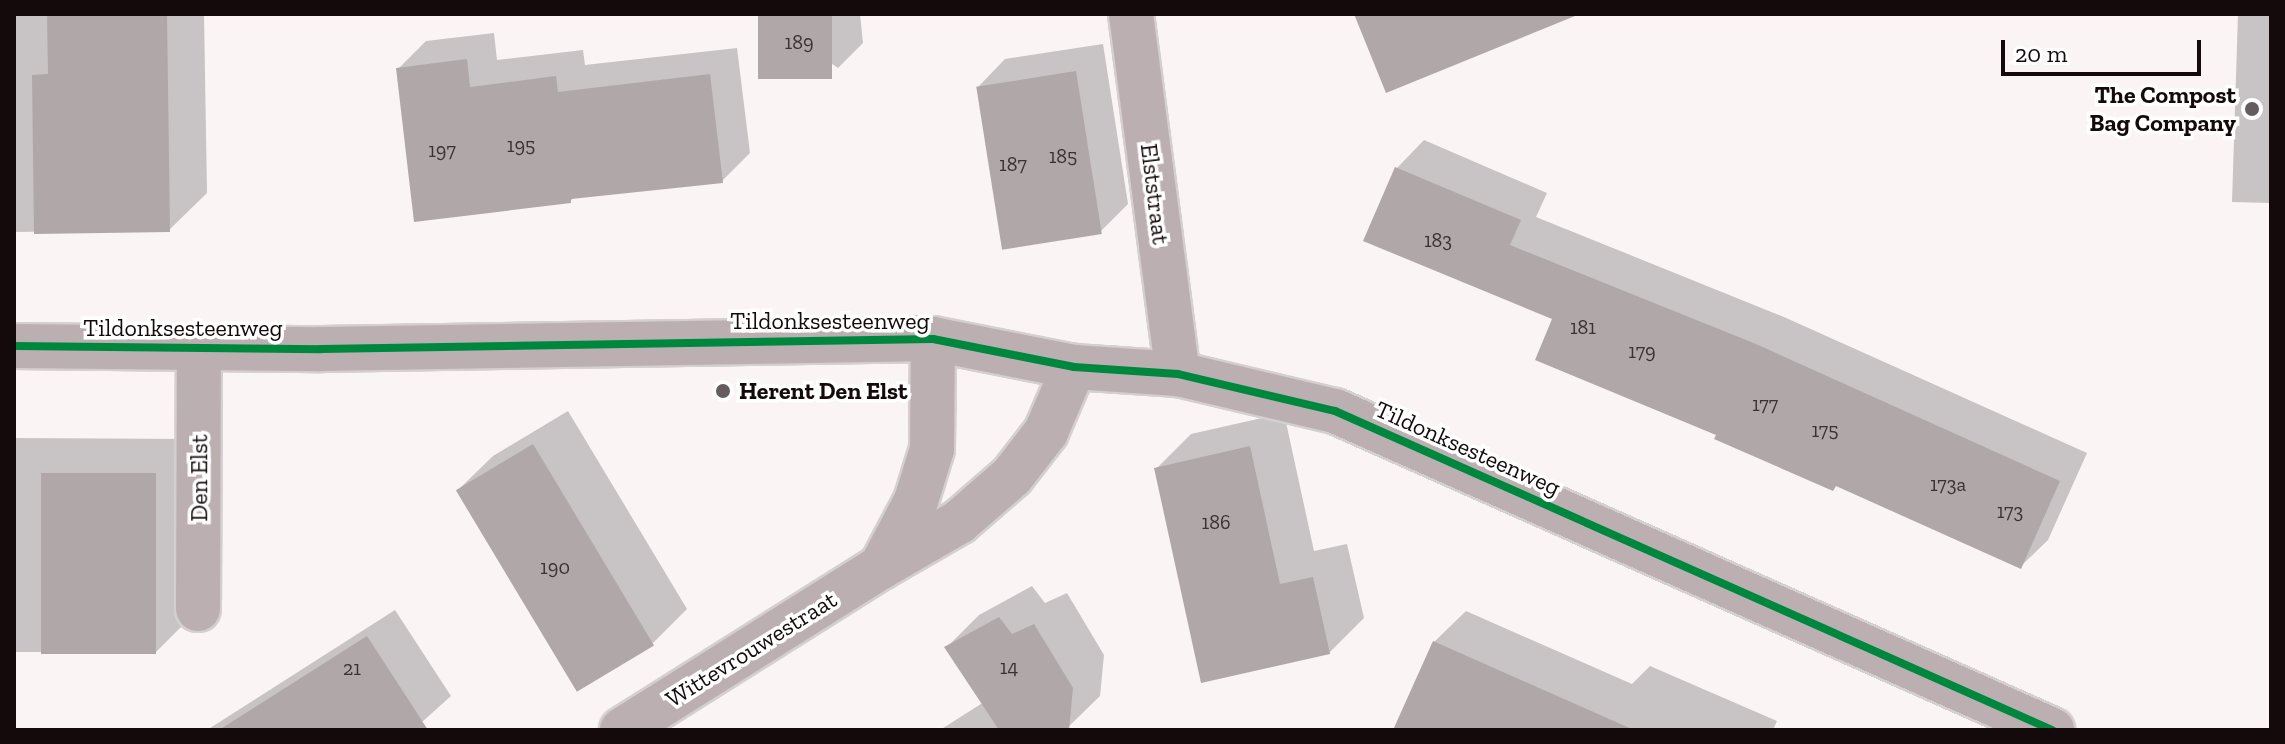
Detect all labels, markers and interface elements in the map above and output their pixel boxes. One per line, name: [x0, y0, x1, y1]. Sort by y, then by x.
scale bar: [2005, 24, 2205, 74]
house number: 189: [784, 30, 814, 54]
text: 20 m: [2015, 39, 2067, 68]
place label: The Compost Bag Company: [2090, 81, 2236, 137]
marker: The Compost Bag Company: [2243, 100, 2261, 118]
house number: 195: [507, 133, 535, 157]
house number: 197: [428, 138, 456, 162]
street label: Elststraat: [1135, 142, 1175, 246]
house number: 185: [1049, 144, 1077, 168]
house number: 187: [999, 152, 1027, 176]
house number: 183: [1424, 228, 1452, 252]
street label: Tildonksesteenweg: [730, 307, 930, 335]
street label: Tildonksesteenweg: [83, 314, 283, 342]
house number: 181: [1570, 315, 1596, 339]
house number: 179: [1628, 339, 1656, 363]
place label: Herent Den Elst: [739, 377, 908, 405]
marker: Herent Den Elst: [714, 382, 732, 400]
house number: 177: [1752, 392, 1778, 416]
street label: Tildonksesteenweg: [1371, 394, 1565, 502]
house number: 175: [1811, 418, 1839, 442]
street label: Den Elst: [185, 434, 213, 522]
house number: 173a: [1930, 472, 1966, 496]
house number: 173: [1997, 499, 2023, 523]
house number: 186: [1201, 510, 1231, 534]
house number: 190: [540, 555, 570, 579]
street label: Wittevrouwestraat: [660, 585, 842, 713]
house number: 14: [1000, 655, 1018, 679]
house number: 21: [343, 656, 361, 680]

